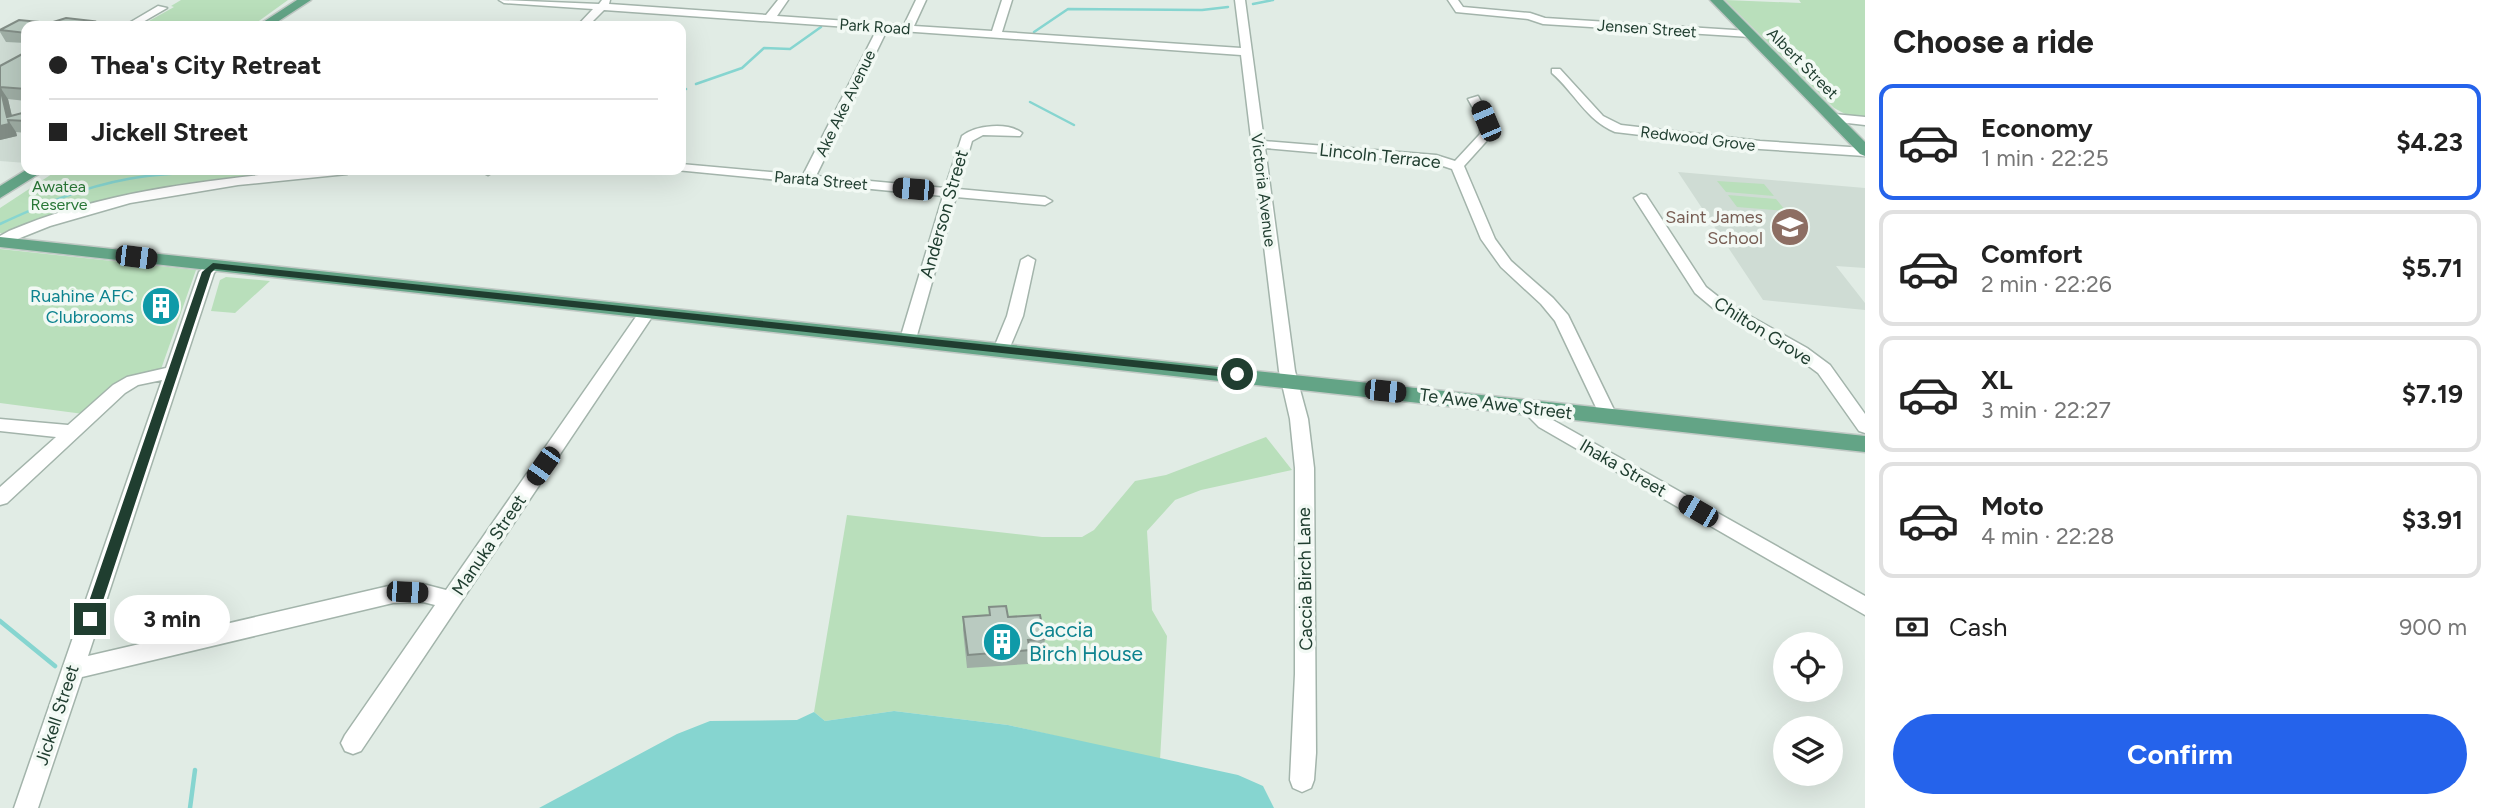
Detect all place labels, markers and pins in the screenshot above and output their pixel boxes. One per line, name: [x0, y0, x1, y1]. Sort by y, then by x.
place label: Saint James School: [1665, 206, 1763, 249]
school or university icon: Saint James School: [1769, 206, 1811, 248]
place label: Ruahine AFC Clubrooms: [30, 285, 134, 328]
building icon: Ruahine AFC Clubrooms: [140, 285, 182, 327]
place label: Caccia Birch House: [1029, 617, 1143, 666]
building icon: Caccia Birch House: [981, 621, 1023, 663]

